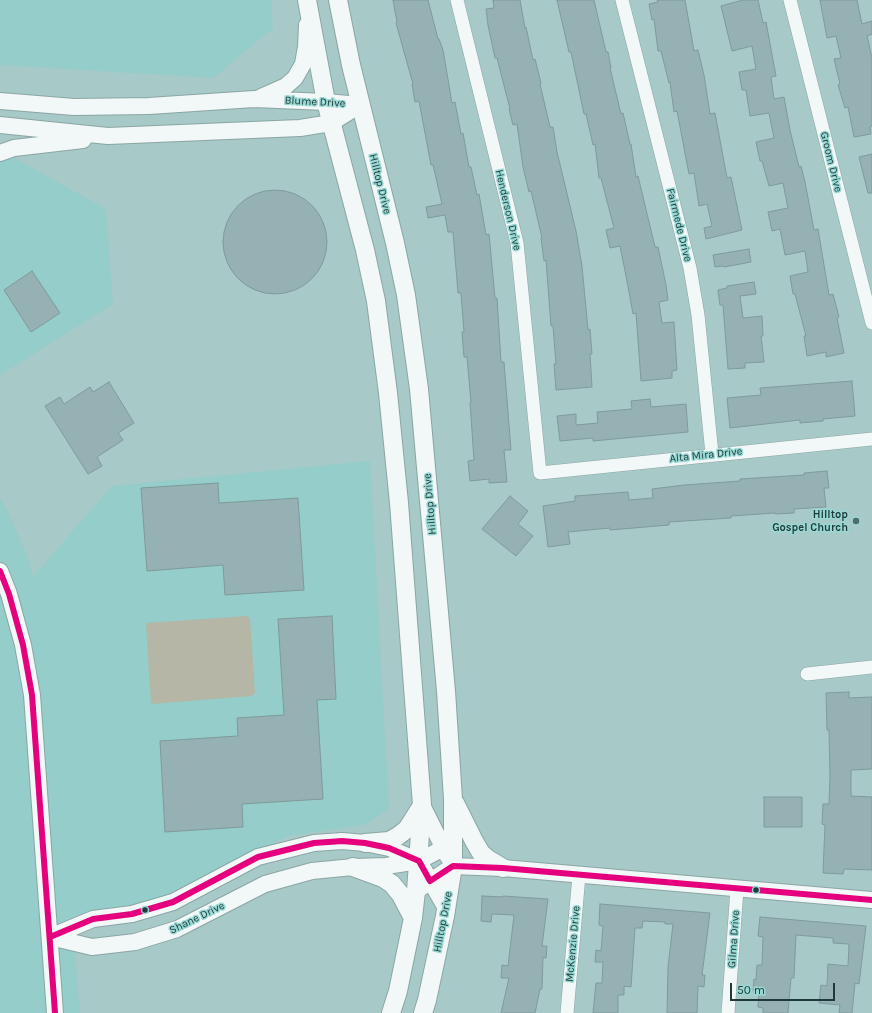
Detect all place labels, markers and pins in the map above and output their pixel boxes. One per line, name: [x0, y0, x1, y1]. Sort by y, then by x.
place label: Hilltop Gospel Church: [772, 508, 848, 534]
marker: Hilltop Gospel Church: [851, 516, 861, 526]
unlabelled marker: [751, 885, 761, 895]
unlabelled marker: [140, 905, 150, 915]

